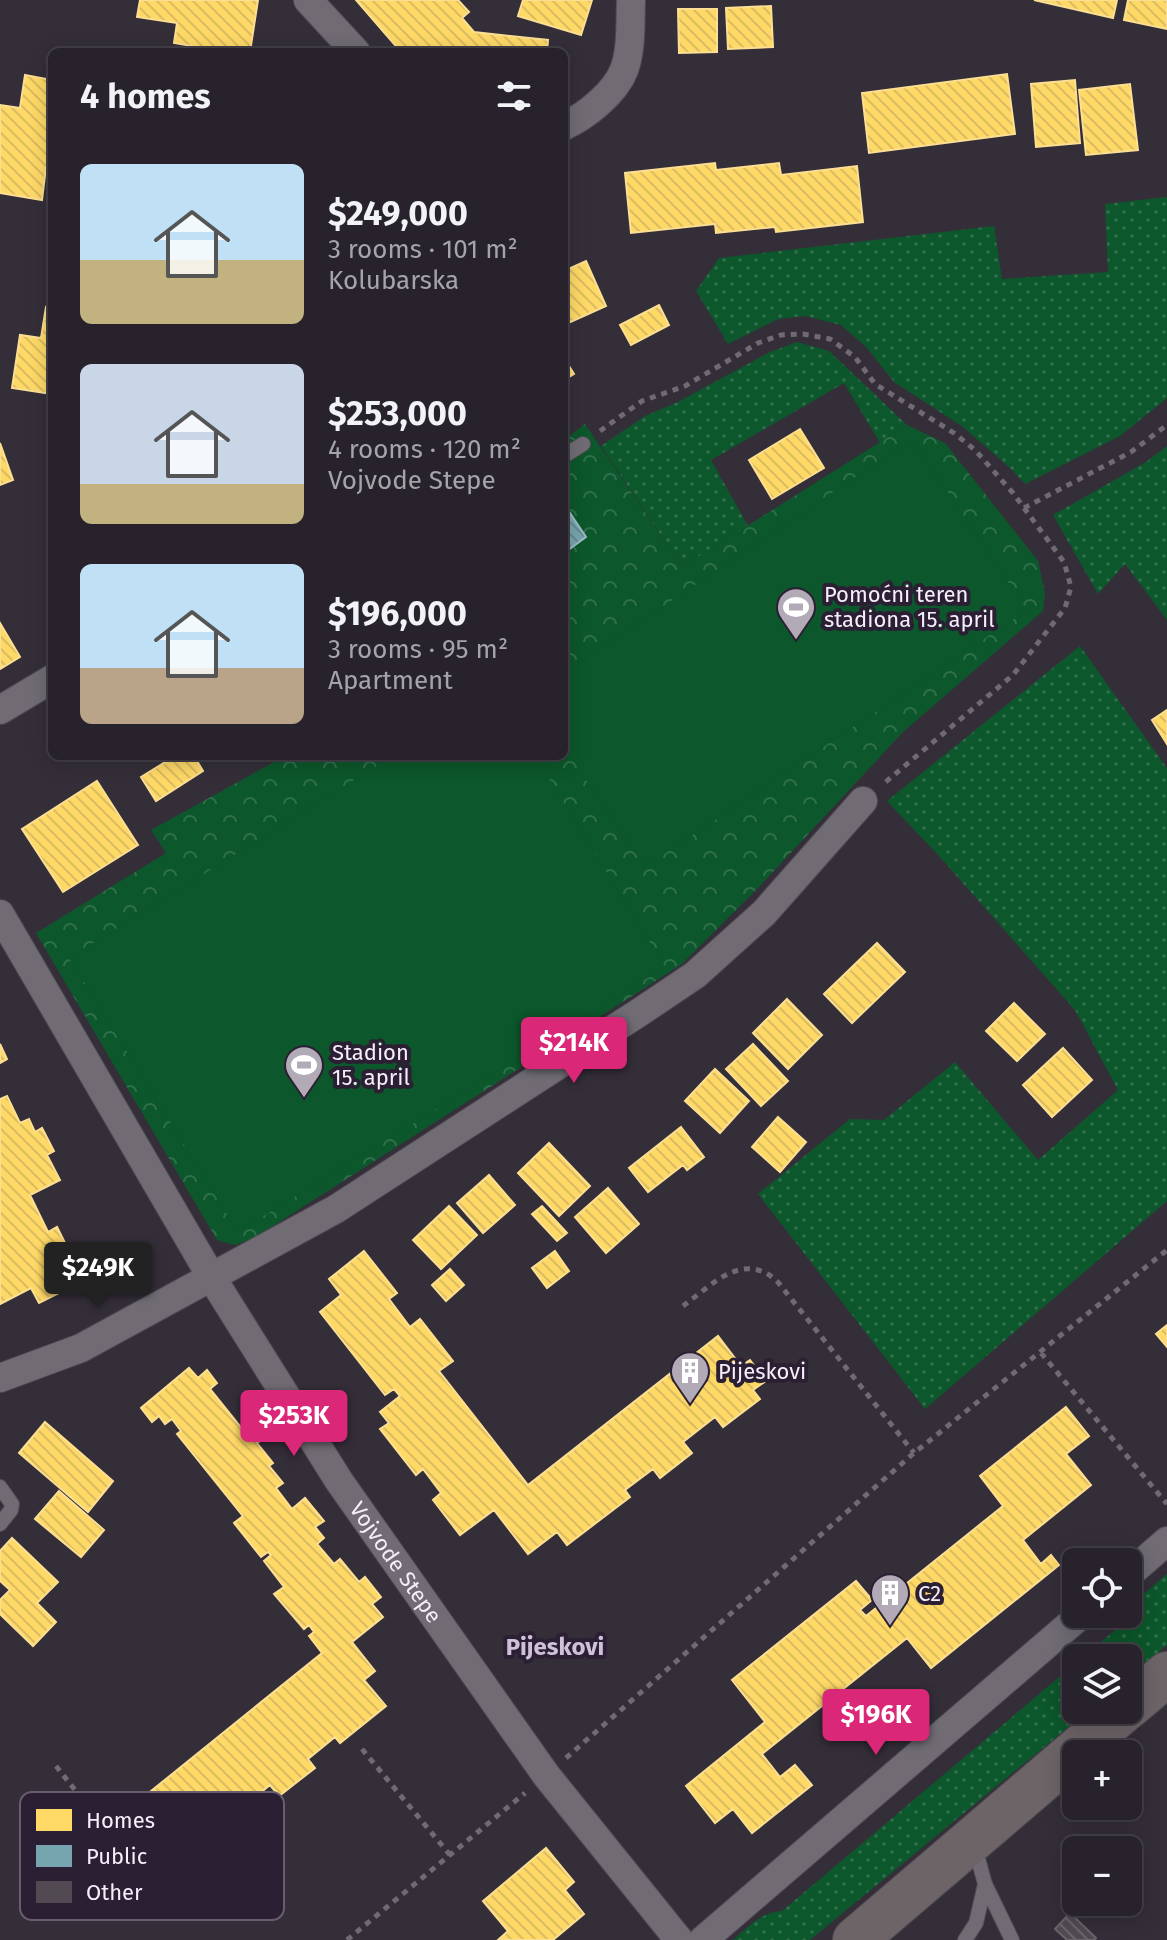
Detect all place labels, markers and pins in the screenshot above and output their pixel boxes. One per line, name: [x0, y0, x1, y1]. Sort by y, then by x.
place label: Pomoćni teren stadiona 15. april: [824, 581, 995, 633]
sports icon: Pomoćni teren stadiona 15. april: [775, 586, 817, 641]
pin: $214K: [518, 1017, 630, 1085]
place label: Stadion 15. april: [332, 1039, 410, 1091]
sports icon: Stadion 15. april: [283, 1044, 325, 1099]
pin: $249K: [42, 1242, 154, 1310]
building icon: Pijeskovi: [669, 1350, 711, 1405]
place label: Pijeskovi: [718, 1358, 806, 1385]
pin: $253K: [238, 1390, 350, 1458]
building icon: C2: [869, 1572, 911, 1627]
place label: C2: [918, 1580, 941, 1607]
pin: $196K: [820, 1689, 932, 1757]

